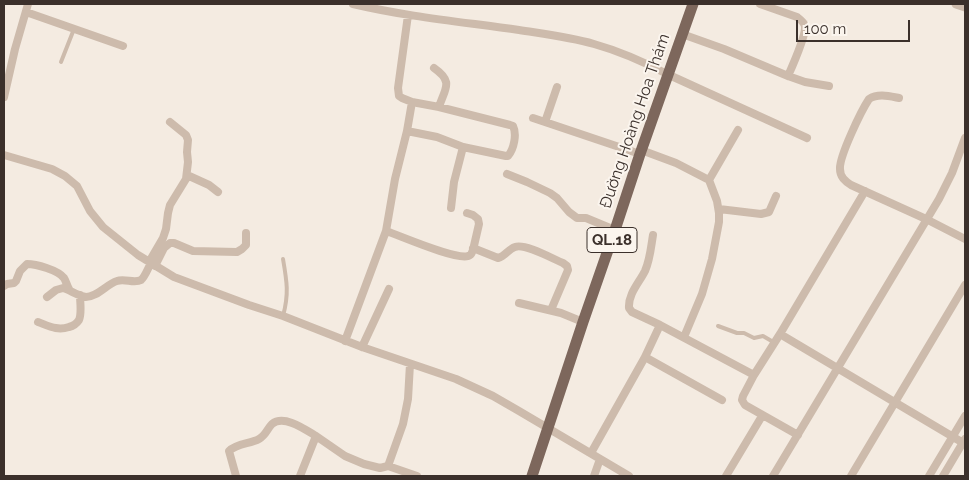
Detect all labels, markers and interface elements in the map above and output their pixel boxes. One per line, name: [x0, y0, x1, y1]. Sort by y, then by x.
scale bar: [799, 10, 913, 42]
text: 100 m: [804, 20, 846, 38]
street label: Đường Hoàng Hoa Thám: [596, 31, 674, 211]
road number: QL.18: [587, 228, 637, 252]

